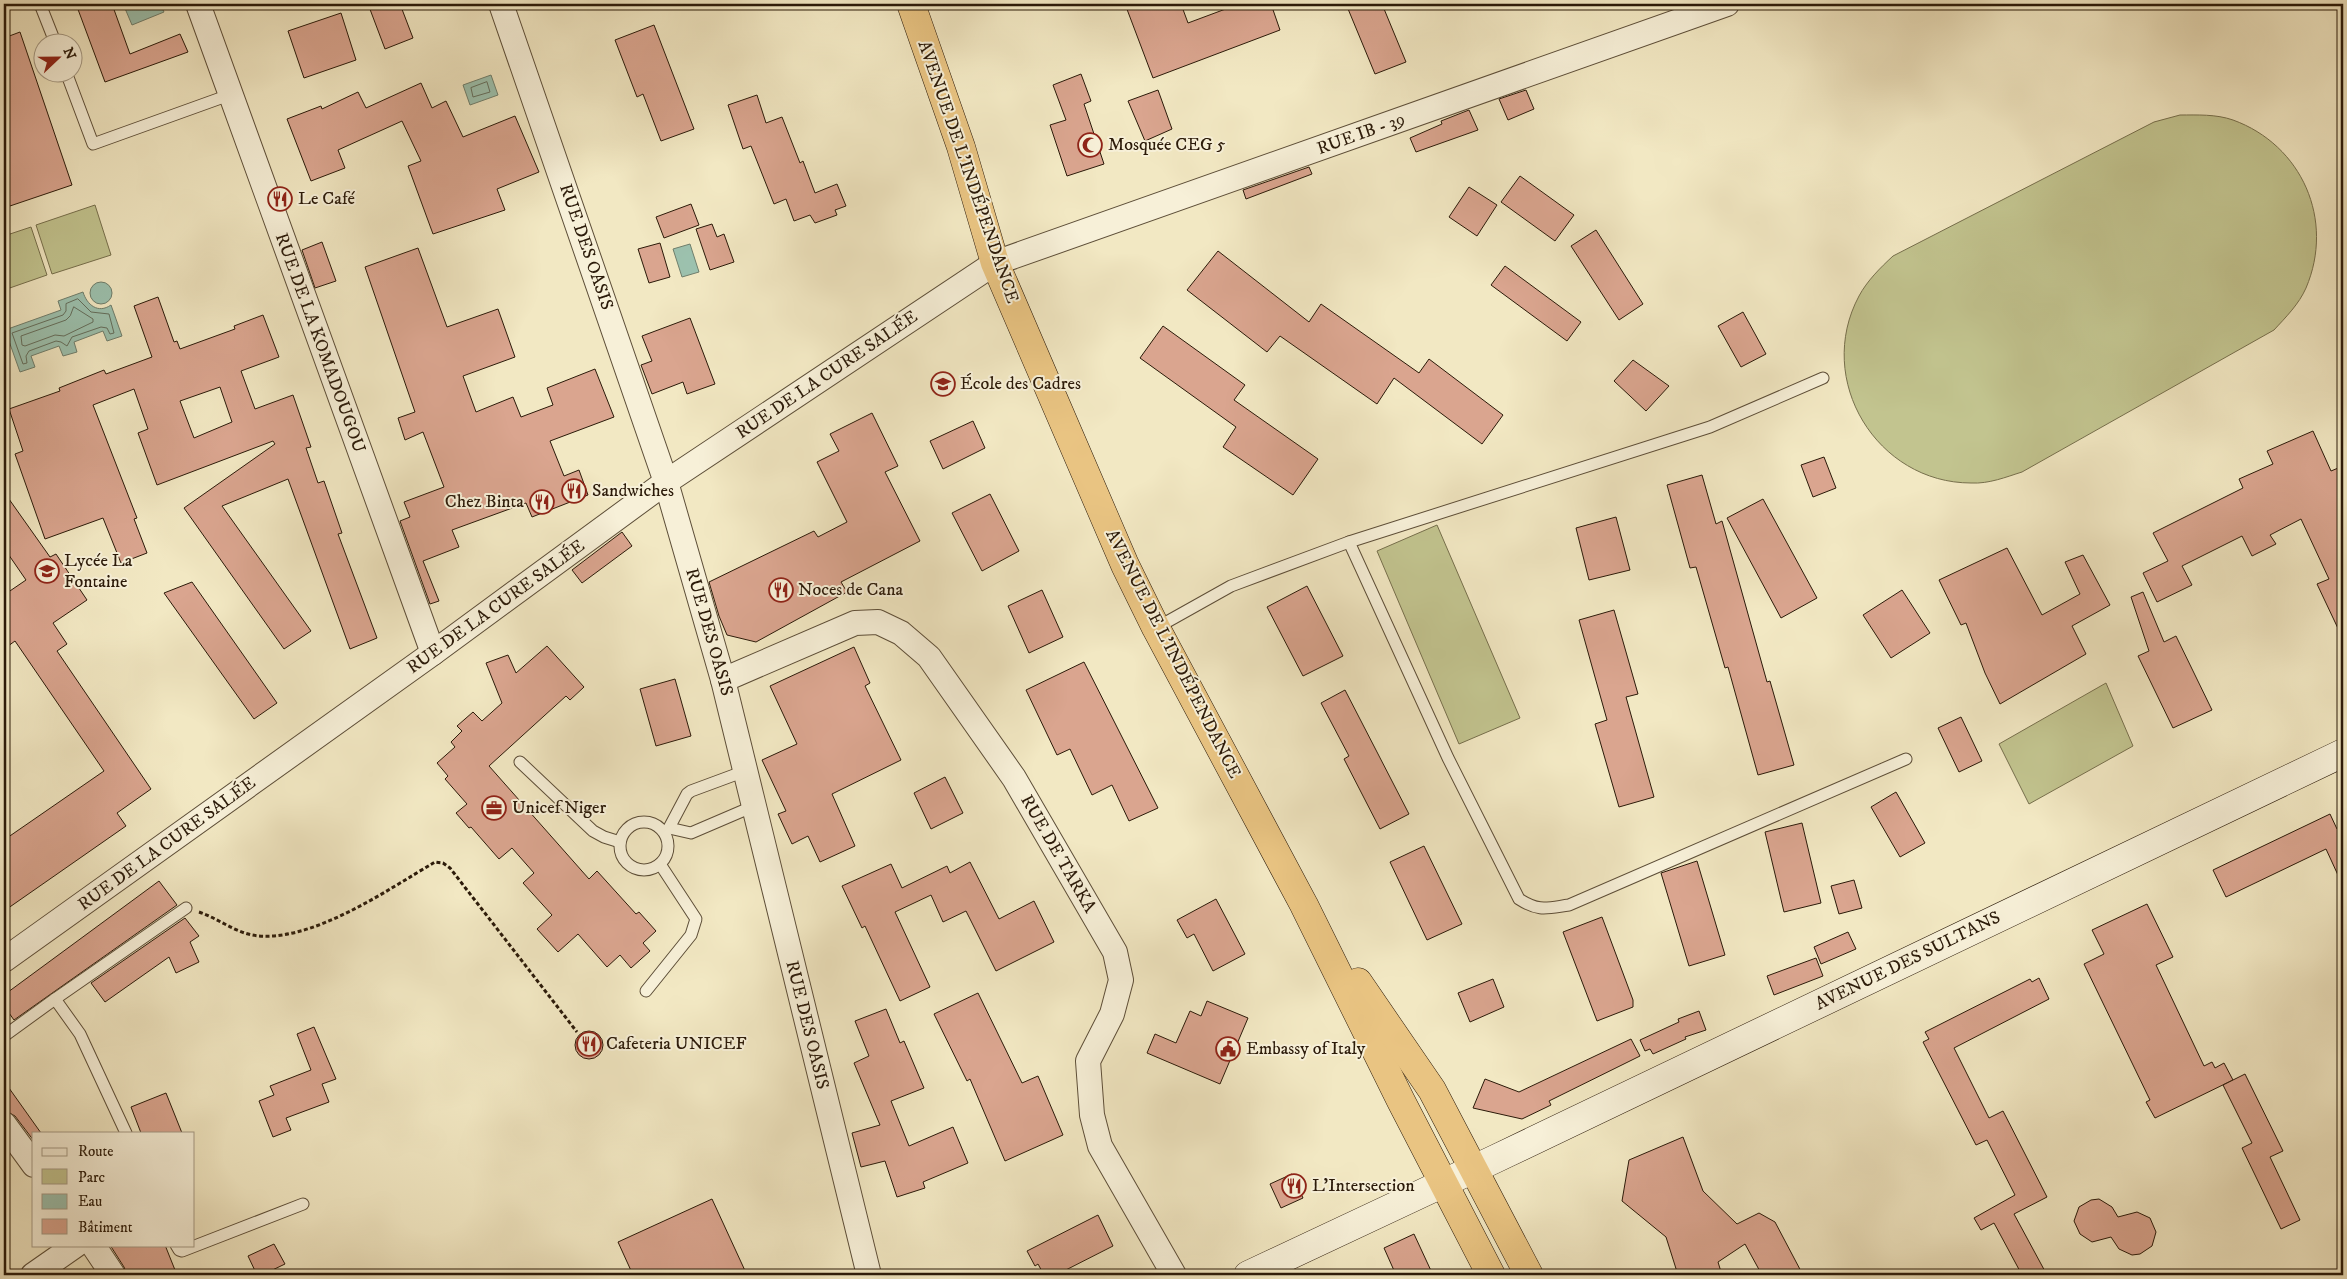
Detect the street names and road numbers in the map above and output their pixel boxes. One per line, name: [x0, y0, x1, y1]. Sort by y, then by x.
street label: AVENUE DE L'INDÉPENDANCE: [913, 38, 1023, 307]
street label: RUE IB - 39: [1314, 108, 1408, 160]
street label: RUE DES OASIS: [554, 181, 618, 313]
street label: RUE DE LA KOMADOUGOU: [270, 230, 370, 456]
street label: RUE DE LA CURE SALÉE: [732, 306, 922, 444]
street label: AVENUE DE L'INDÉPENDANCE: [1100, 526, 1246, 782]
street label: RUE DE LA CURE SALÉE: [403, 535, 589, 679]
street label: RUE DES OASIS: [680, 566, 738, 698]
street label: RUE DE LA CURE SALÉE: [74, 772, 260, 916]
street label: RUE DE TARKA: [1015, 791, 1101, 917]
street label: AVENUE DES SULTANS: [1812, 907, 2004, 1015]
street label: RUE DES OASIS: [780, 958, 834, 1092]

